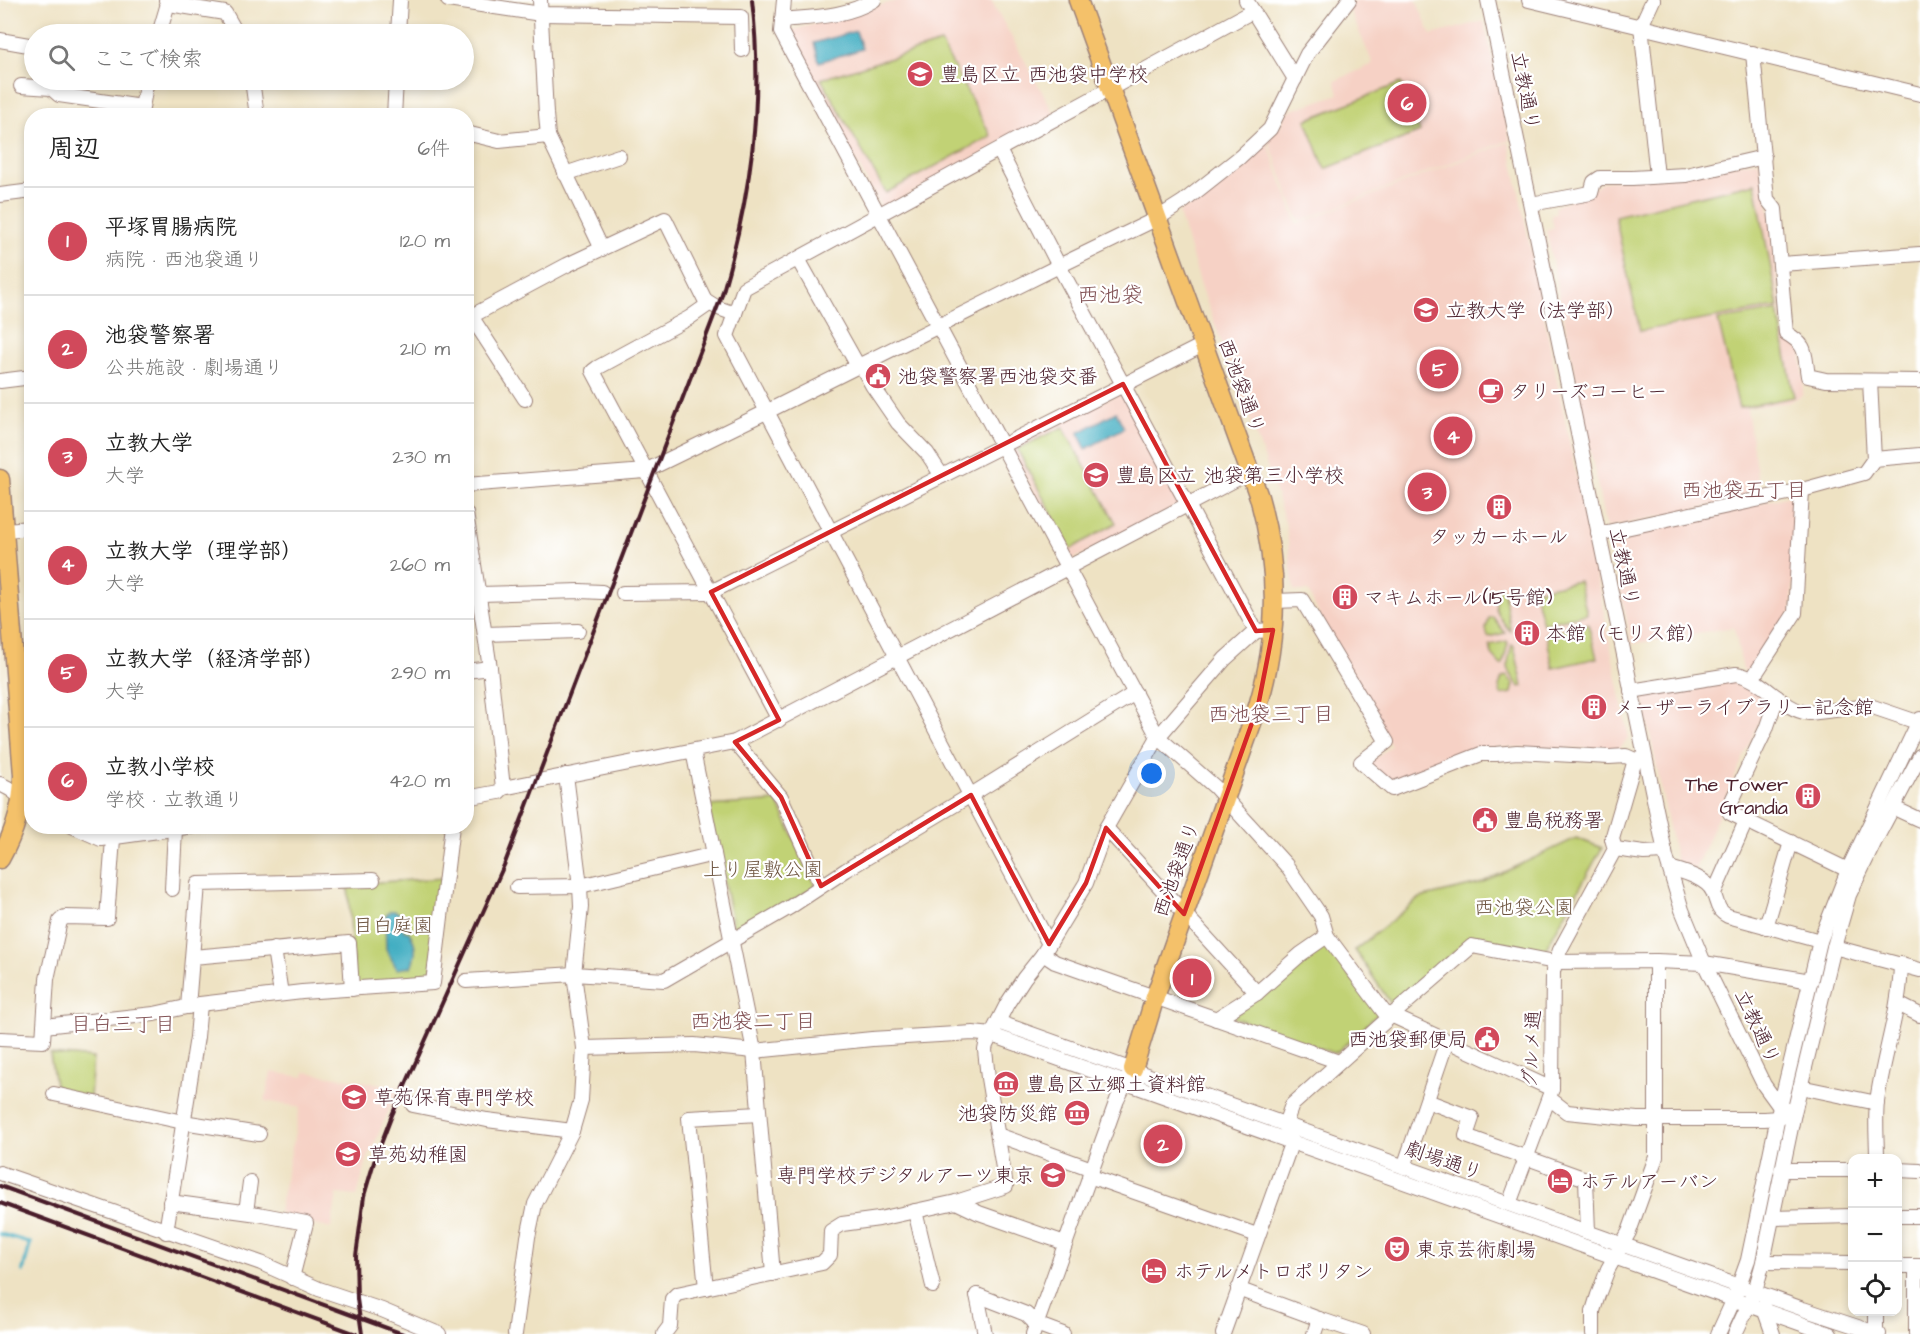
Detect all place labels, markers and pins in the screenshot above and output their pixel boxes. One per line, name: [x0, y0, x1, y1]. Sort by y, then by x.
school or university icon: 豊島区立 西池袋中学校: [905, 59, 935, 89]
place label: 豊島区立 西池袋中学校: [940, 61, 1148, 89]
pin: 6: [1388, 80, 1426, 126]
school or university icon: 立教大学（法学部）: [1411, 295, 1441, 325]
place label: 立教大学（法学部）: [1446, 297, 1626, 325]
pin: 5: [1420, 346, 1458, 392]
public building icon: 池袋警察署西池袋交番: [863, 361, 893, 391]
place label: 池袋警察署西池袋交番: [898, 363, 1098, 391]
cafe icon: タリーズコーヒー: [1476, 376, 1506, 406]
place label: タリーズコーヒー: [1510, 378, 1667, 406]
pin: 4: [1434, 414, 1472, 458]
school or university icon: 豊島区立 池袋第三小学校: [1081, 460, 1111, 490]
place label: 豊島区立 池袋第三小学校: [1116, 462, 1344, 490]
pin: 3: [1408, 470, 1446, 514]
building icon: タッカーホール: [1484, 492, 1514, 522]
place label: タッカーホール: [1430, 523, 1568, 551]
building icon: マキムホール(15号館): [1330, 582, 1360, 612]
place label: マキムホール(15号館): [1364, 584, 1553, 612]
building icon: 本館（モリス館）: [1512, 618, 1542, 648]
place label: 本館（モリス館）: [1546, 620, 1706, 648]
building icon: メーザーライブラリー記念館: [1579, 692, 1609, 722]
place label: メーザーライブラリー記念館: [1614, 694, 1874, 722]
place label: The Tower Grandia: [1685, 771, 1788, 822]
building icon: The Tower Grandia: [1793, 781, 1823, 811]
public building icon: 豊島税務署: [1470, 805, 1500, 835]
place label: 豊島税務署: [1504, 807, 1604, 835]
pin: 1: [1172, 956, 1212, 1000]
public building icon: 西池袋郵便局: [1472, 1024, 1502, 1054]
place label: 西池袋郵便局: [1348, 1026, 1468, 1054]
museum icon: 豊島区立郷土資料館: [991, 1069, 1021, 1099]
place label: 豊島区立郷土資料館: [1026, 1071, 1206, 1099]
school or university icon: 草苑保育専門学校: [339, 1082, 369, 1112]
place label: 草苑保育専門学校: [374, 1084, 534, 1112]
museum icon: 池袋防災館: [1062, 1098, 1092, 1128]
place label: 池袋防災館: [958, 1100, 1058, 1128]
pin: 2: [1144, 1122, 1182, 1166]
school or university icon: 草苑幼稚園: [333, 1139, 363, 1169]
place label: 草苑幼稚園: [368, 1141, 468, 1169]
school or university icon: 専門学校デジタルアーツ東京: [1038, 1160, 1068, 1190]
place label: 専門学校デジタルアーツ東京: [776, 1162, 1034, 1190]
hotel icon: ホテルアーバン: [1545, 1166, 1575, 1196]
place label: ホテルアーバン: [1580, 1168, 1718, 1196]
theatre icon: 東京芸術劇場: [1382, 1234, 1412, 1264]
place label: 東京芸術劇場: [1416, 1236, 1536, 1264]
hotel icon: ホテルメトロポリタン: [1139, 1256, 1169, 1286]
place label: ホテルメトロポリタン: [1174, 1258, 1373, 1286]

